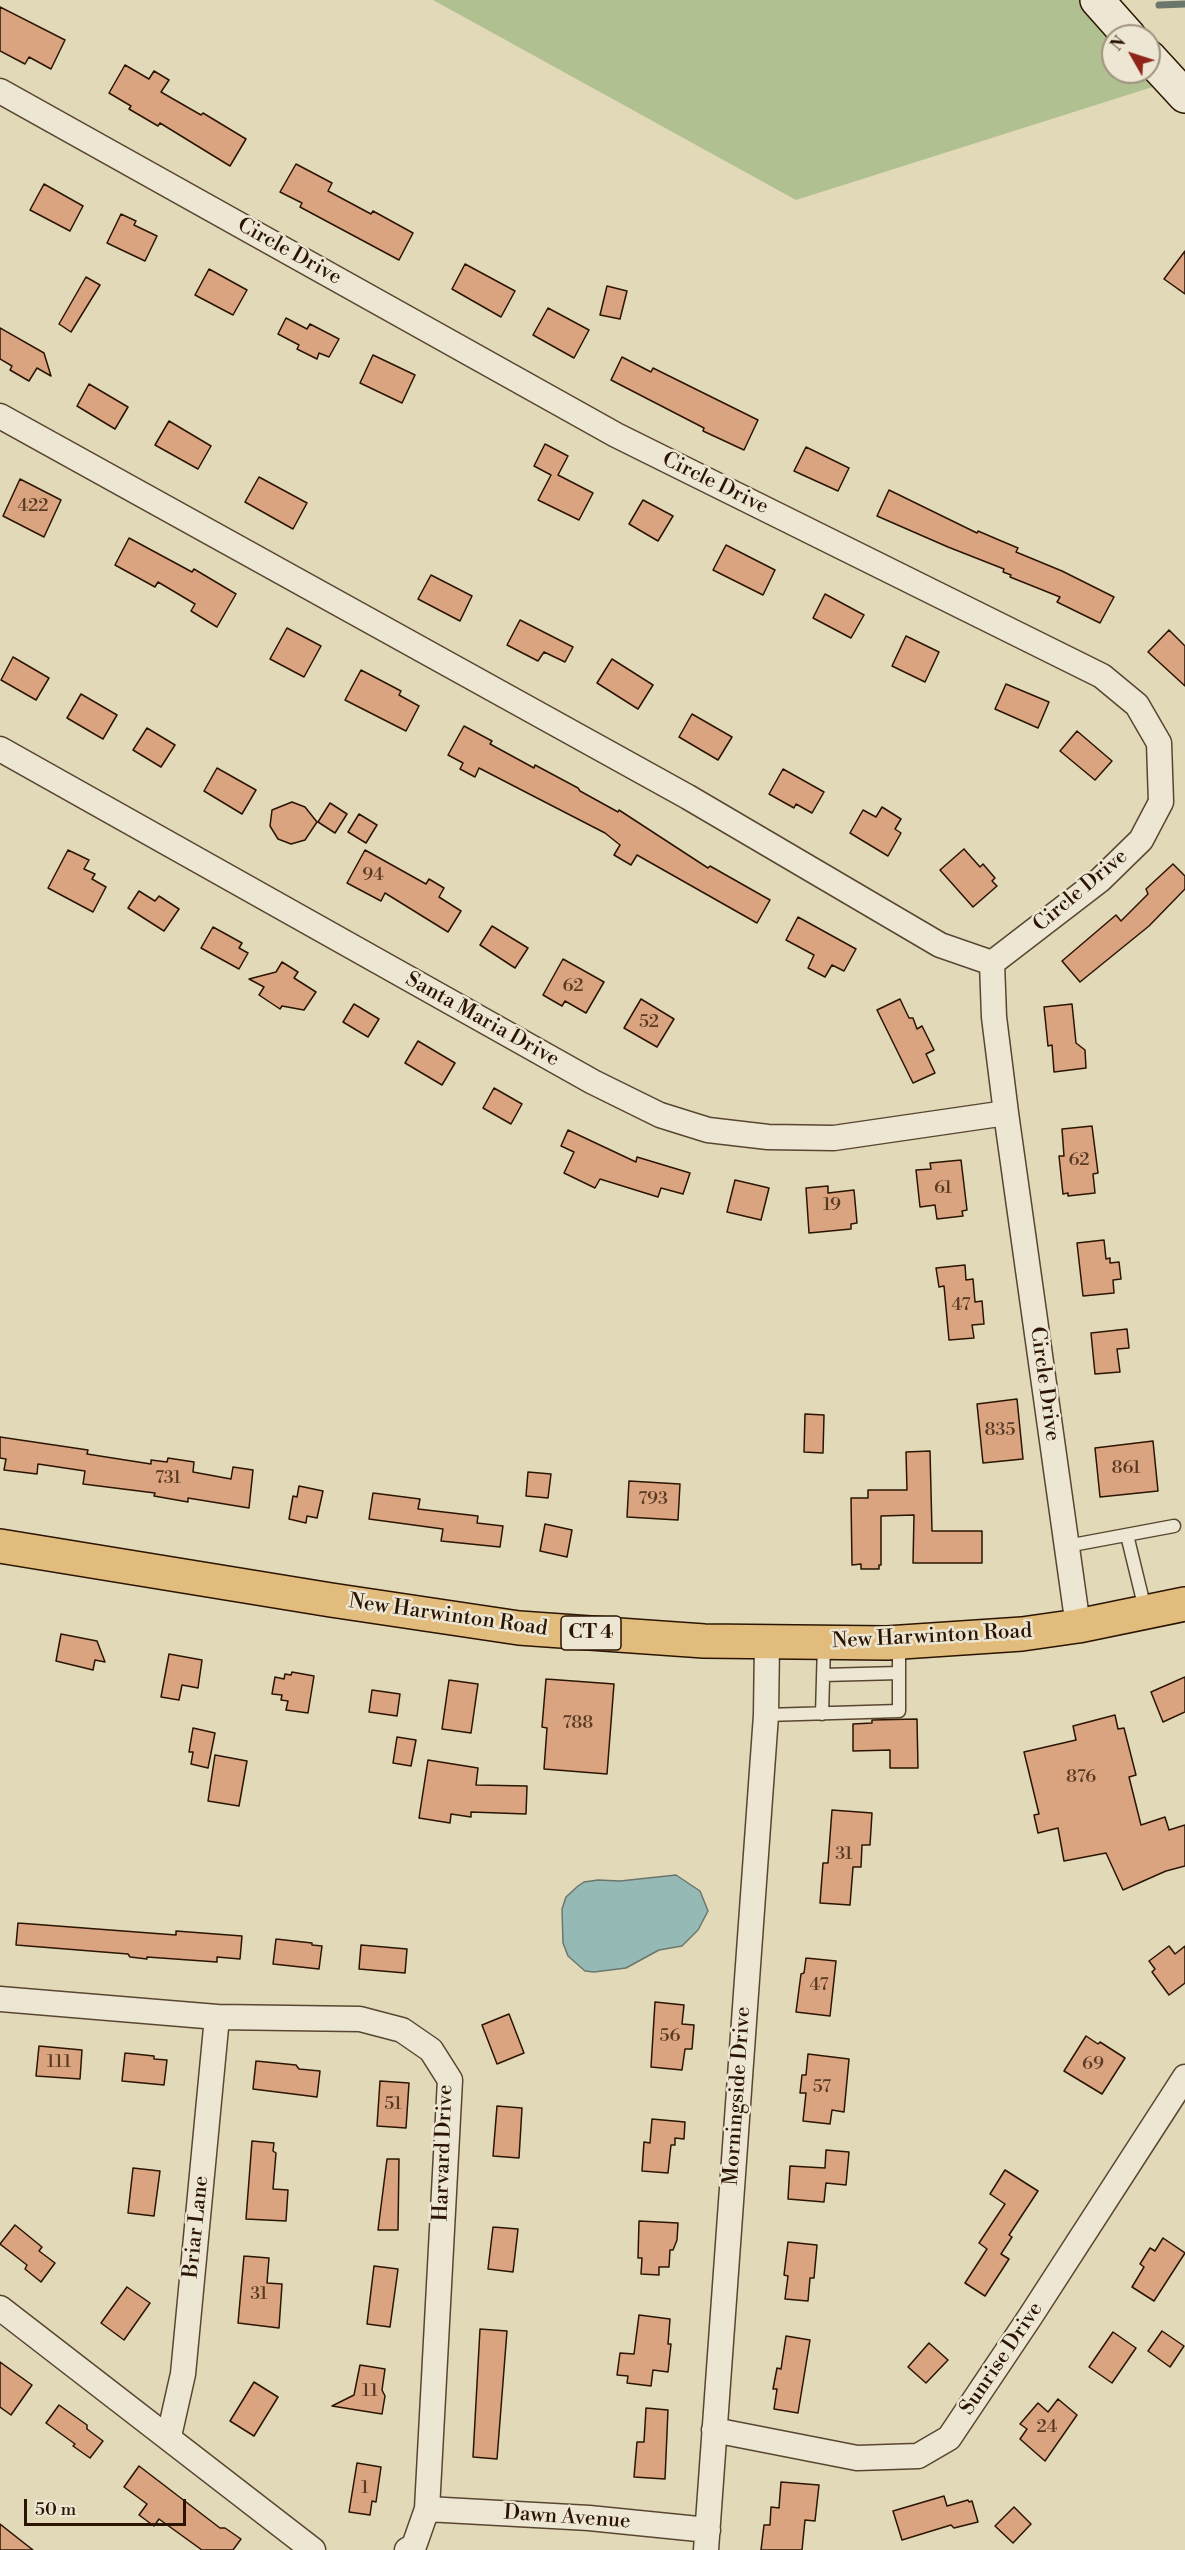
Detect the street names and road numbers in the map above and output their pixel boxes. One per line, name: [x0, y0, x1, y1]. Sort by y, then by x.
street label: Circle Drive: [233, 213, 345, 291]
street label: Circle Drive: [658, 447, 772, 521]
street label: Circle Drive: [1029, 844, 1133, 938]
street label: Santa Maria Drive: [401, 967, 563, 1073]
street label: Circle Drive: [1024, 1325, 1064, 1443]
street label: New Harwinton Road: [347, 1590, 549, 1642]
road number: CT 4: [561, 1616, 621, 1650]
street label: New Harwinton Road: [831, 1619, 1033, 1655]
street label: Morningside Drive: [719, 2006, 757, 2186]
street label: Harvard Drive: [429, 2084, 459, 2222]
street label: Briar Lane: [179, 2175, 215, 2279]
street label: Sunrise Drive: [955, 2298, 1049, 2420]
street label: Dawn Avenue: [503, 2501, 631, 2535]

